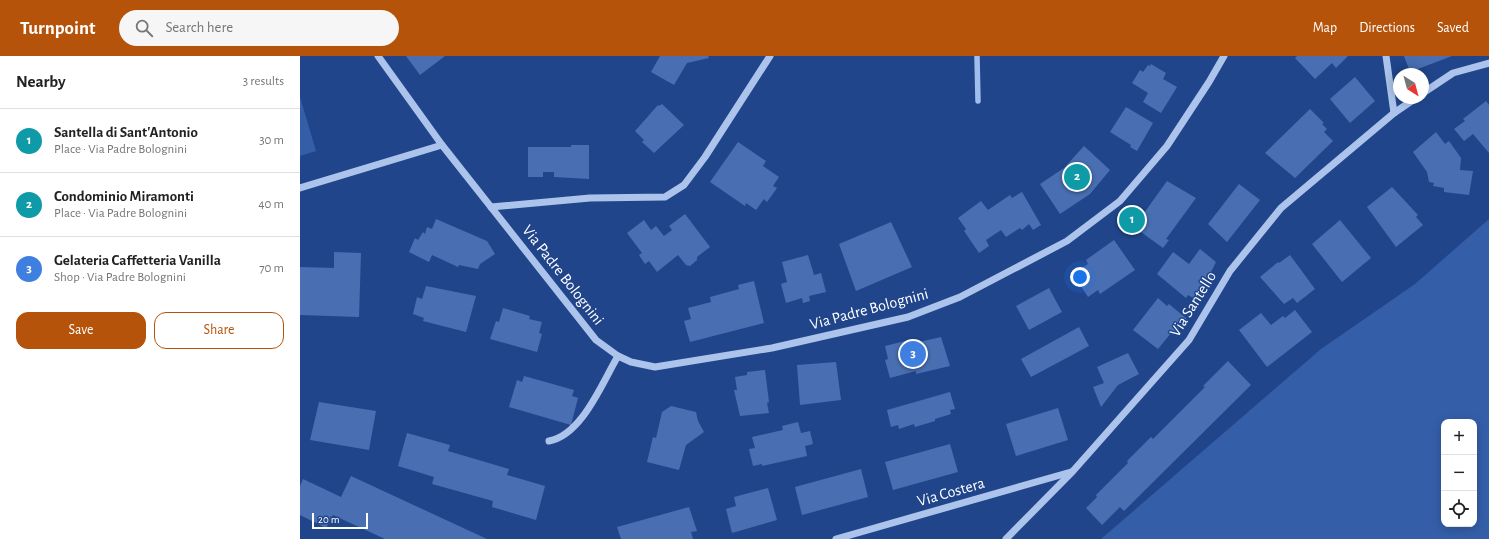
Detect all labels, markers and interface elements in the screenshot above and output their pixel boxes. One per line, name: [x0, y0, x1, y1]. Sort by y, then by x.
search box: [119, 10, 399, 46]
icon: search: [133, 17, 155, 39]
text: Turnpoint: [20, 19, 95, 38]
text: Search here: [165, 20, 233, 35]
text: Map: [1313, 21, 1337, 35]
text: Directions: [1359, 21, 1415, 35]
text: Saved: [1437, 21, 1469, 35]
north arrow: [1393, 68, 1429, 104]
text: Nearby: [16, 73, 66, 90]
text: 3 results: [243, 75, 284, 88]
text: Santella di Sant'Antonio: [54, 125, 198, 140]
text: 1: [27, 134, 31, 147]
text: 30 m: [259, 134, 284, 147]
text: Place · Via Padre Bolognini: [54, 143, 187, 156]
pin: 2: [1064, 162, 1090, 192]
text: Condominio Miramonti: [54, 189, 194, 204]
text: 2: [26, 198, 32, 211]
text: 40 m: [258, 198, 284, 211]
pin: 1: [1119, 205, 1145, 235]
text: Place · Via Padre Bolognini: [54, 207, 187, 220]
street label: Via Padre Bolognini: [519, 222, 607, 328]
text: Gelateria Caffetteria Vanilla: [54, 253, 221, 268]
text: 3: [26, 262, 32, 275]
text: 70 m: [259, 262, 284, 275]
your location: [1070, 267, 1090, 287]
street label: Via Santello: [1167, 268, 1219, 339]
text: Shop · Via Padre Bolognini: [54, 271, 186, 284]
street label: Via Padre Bolognini: [808, 286, 930, 332]
button: Save: [16, 312, 146, 349]
button: Share: [154, 312, 284, 349]
pin: 3: [900, 339, 926, 369]
map controls: [1441, 419, 1477, 527]
button: +: [1441, 419, 1477, 455]
button: −: [1441, 455, 1477, 491]
street label: Via Costera: [915, 475, 987, 509]
button: locate: [1441, 491, 1477, 527]
scale bar: [312, 511, 368, 530]
text: 20 m: [318, 514, 339, 525]

